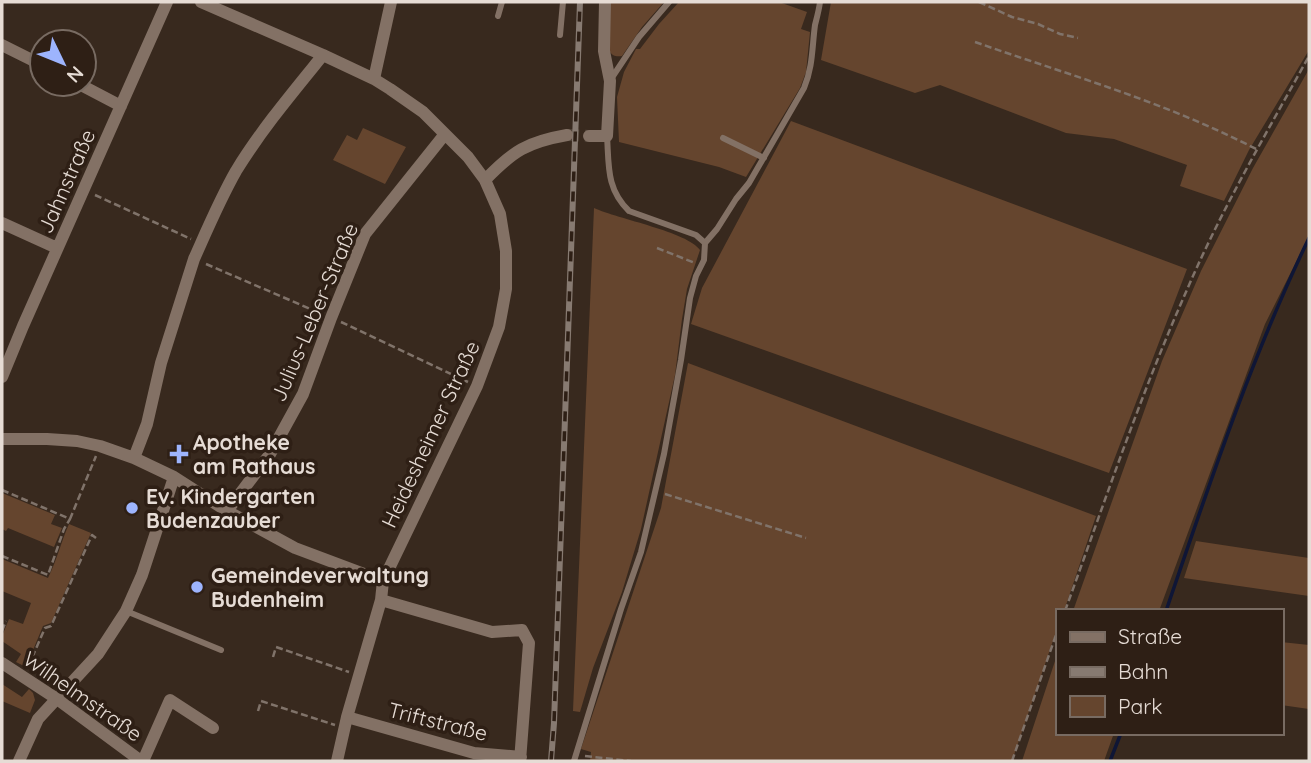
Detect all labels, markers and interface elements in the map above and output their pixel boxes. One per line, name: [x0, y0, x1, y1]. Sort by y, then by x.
north arrow: [28, 28, 98, 98]
text: N: [62, 61, 89, 88]
street label: Jahnstraße: [32, 125, 100, 237]
street label: Julius-Leber-Straße: [265, 219, 363, 405]
street label: Heidesheimer Straße: [375, 336, 485, 532]
place label: Apotheke am Rathaus: [193, 429, 315, 479]
marker: Apotheke am Rathaus: [171, 446, 187, 462]
place label: Ev. Kindergarten Budenzauber: [146, 483, 315, 533]
marker: Ev. Kindergarten Budenzauber: [124, 500, 140, 516]
place label: Gemeindeverwaltung Budenheim: [211, 562, 429, 612]
marker: Gemeindeverwaltung Budenheim: [189, 579, 205, 595]
legend: [1056, 609, 1283, 735]
text: Straße: [1118, 623, 1182, 649]
street label: Wilhelmstraße: [18, 645, 148, 747]
text: Bahn: [1118, 658, 1168, 684]
text: Park: [1118, 693, 1162, 719]
street label: Triftstraße: [386, 696, 490, 746]

